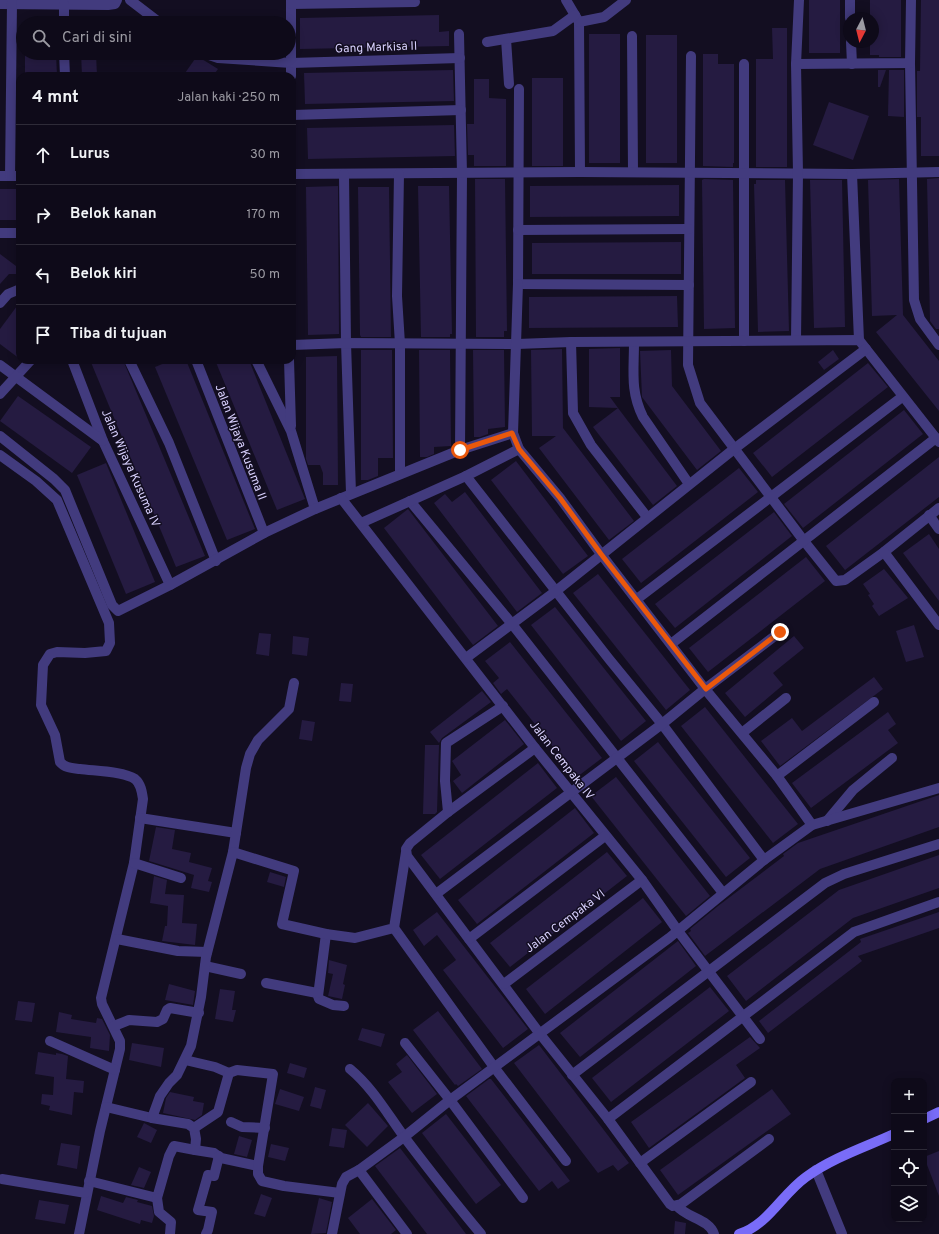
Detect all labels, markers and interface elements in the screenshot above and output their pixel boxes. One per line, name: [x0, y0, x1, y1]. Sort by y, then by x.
north arrow: [843, 12, 879, 48]
search box: [16, 16, 296, 60]
icon: search: [30, 27, 52, 49]
text: Cari di sini: [62, 29, 132, 48]
street label: Gang Markisa II: [335, 39, 417, 57]
text: 4 mnt: [32, 87, 79, 109]
text: Jalan kaki · 250 m: [177, 90, 280, 106]
icon: ahead: [32, 144, 54, 166]
text: Lurus: [70, 145, 110, 164]
text: 30 m: [250, 147, 280, 163]
icon: right: [32, 204, 54, 226]
text: Belok kanan: [70, 205, 157, 224]
text: 170 m: [246, 207, 280, 223]
icon: left: [32, 264, 54, 286]
text: Belok kiri: [70, 265, 137, 284]
text: 50 m: [250, 267, 280, 283]
icon: arrive: [32, 324, 54, 346]
text: Tiba di tujuan: [70, 325, 167, 344]
street label: Jalan Wijaya Kusuma II: [211, 382, 270, 503]
street label: Jalan Wijaya Kusuma IV: [97, 407, 163, 530]
route start: [451, 441, 469, 459]
route end: [771, 623, 789, 641]
street label: Jalan Cempaka IV: [525, 718, 597, 804]
street label: Jalan Cempaka VI: [522, 887, 609, 957]
map controls: [891, 1078, 927, 1222]
button: +: [891, 1078, 927, 1114]
button: −: [891, 1114, 927, 1150]
button: locate: [891, 1150, 927, 1186]
button: layers: [891, 1186, 927, 1222]

